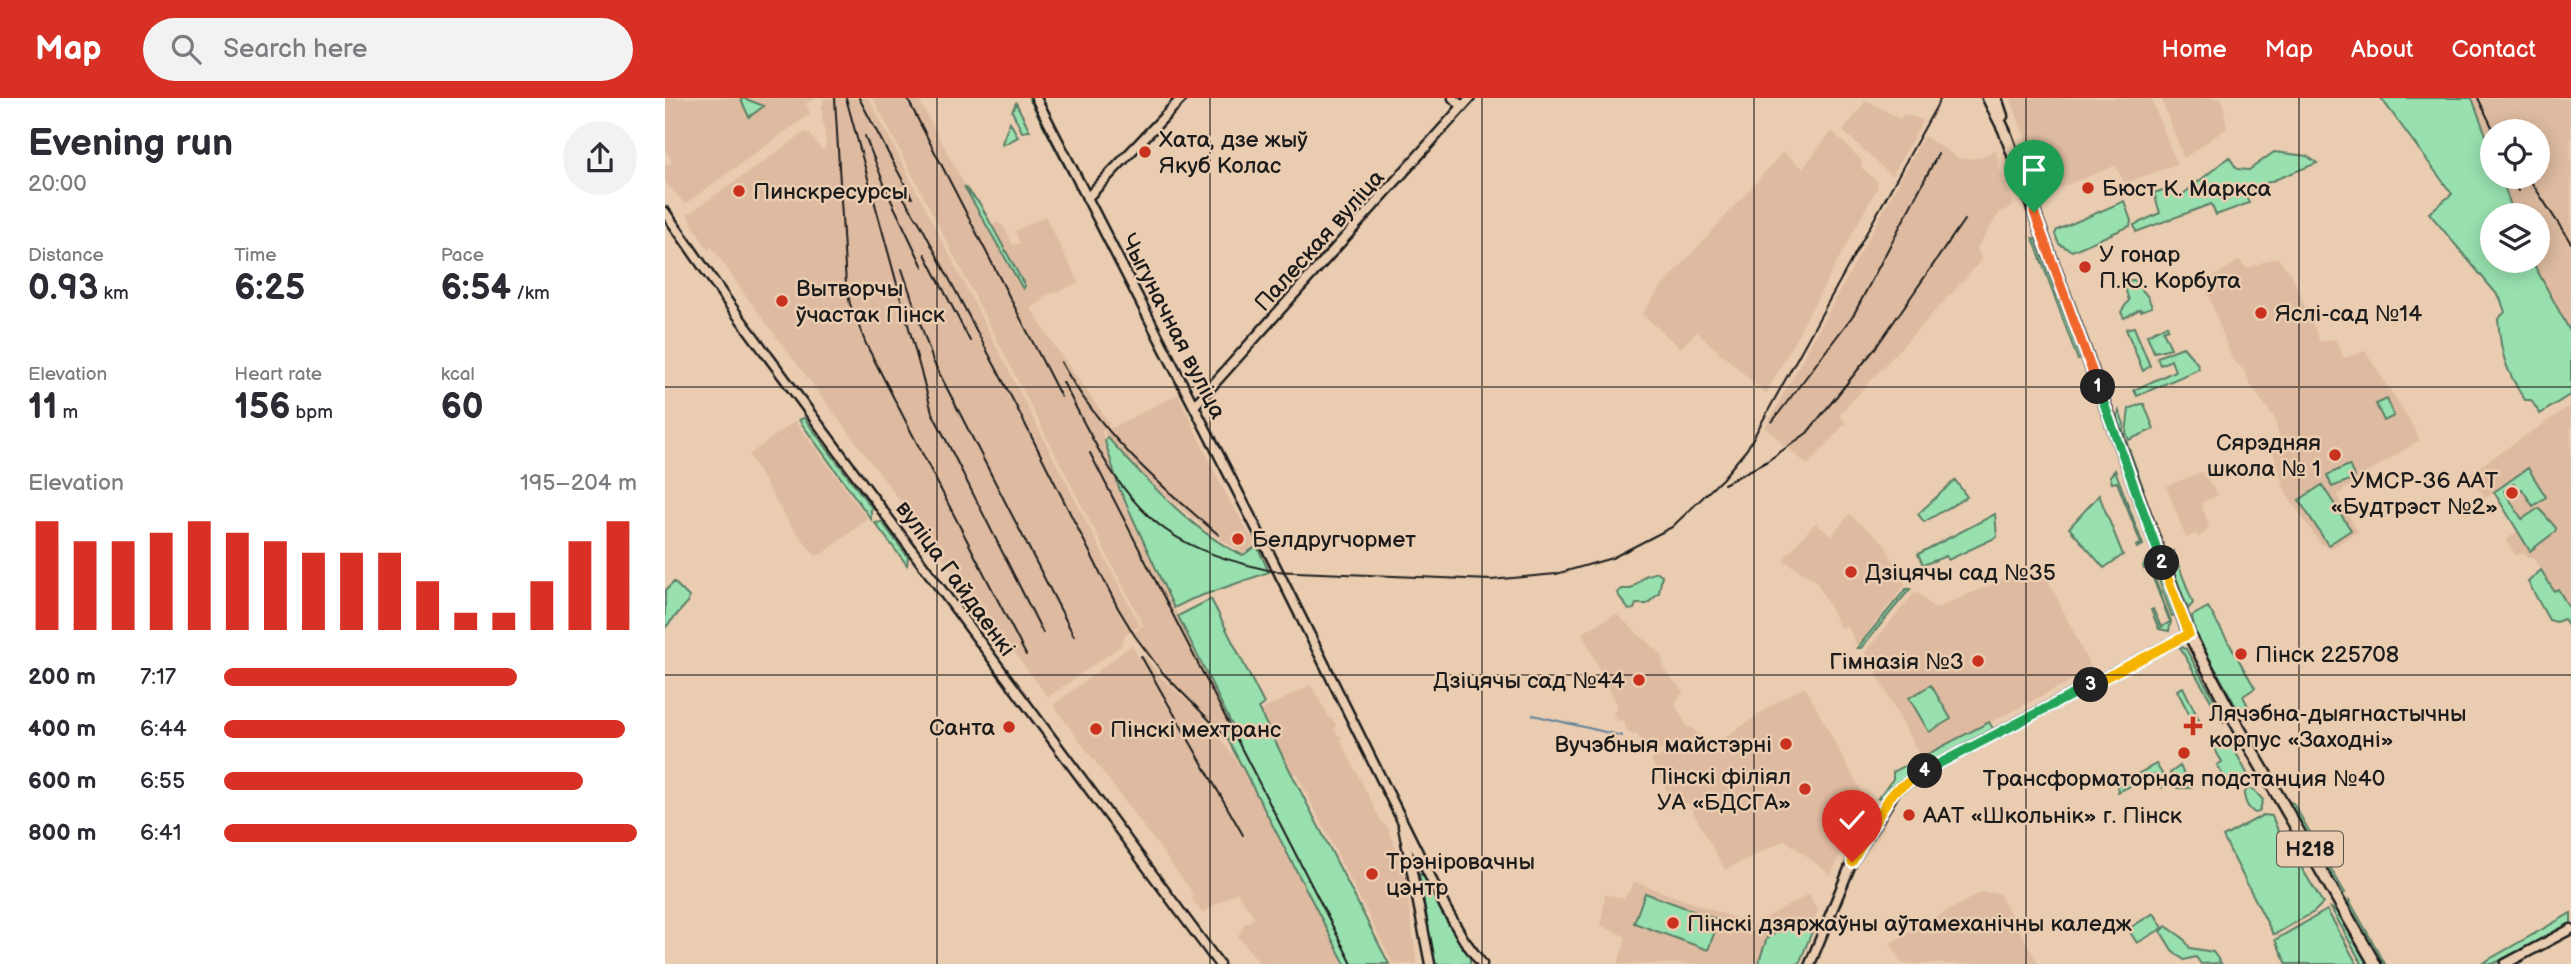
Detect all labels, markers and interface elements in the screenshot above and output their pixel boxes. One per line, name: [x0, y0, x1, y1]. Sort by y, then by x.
search box: [143, 18, 633, 81]
text: Map: [35, 29, 101, 69]
icon: search: [167, 30, 205, 68]
text: Search here: [223, 34, 367, 65]
text: Home: [2162, 35, 2227, 64]
text: Map: [2265, 35, 2313, 64]
text: About: [2351, 35, 2413, 64]
text: Contact: [2451, 35, 2536, 64]
map controls: [2480, 119, 2550, 273]
button: locate: [2480, 119, 2550, 189]
text: Evening run: [28, 121, 233, 166]
button: share: [563, 121, 637, 195]
place label: Хата, дзе жыў Якуб Колас: [1159, 126, 1308, 180]
pin: [2004, 140, 2064, 212]
marker: Хата, дзе жыў Якуб Колас: [1137, 144, 1153, 160]
icon: arrive: [2015, 151, 2053, 189]
street label: Палеская вуліца: [1249, 164, 1391, 317]
text: 20:00: [28, 170, 87, 198]
place label: Бюст К. Маркса: [2102, 175, 2272, 203]
place label: Пинскресурсы: [753, 178, 908, 206]
marker: Бюст К. Маркса: [2080, 180, 2096, 196]
marker: Пинскресурсы: [731, 183, 747, 199]
button: layers: [2480, 203, 2550, 273]
street label: Чыгуначная вуліца: [1114, 229, 1232, 424]
place label: У гонар П.Ю. Корбута: [2099, 241, 2241, 295]
text: Distance: [28, 244, 104, 267]
text: Time: [234, 244, 276, 267]
text: Pace: [441, 244, 484, 267]
marker: У гонар П.Ю. Корбута: [2077, 259, 2093, 275]
text: 0.93: [28, 267, 98, 310]
text: 6:25: [234, 267, 305, 310]
text: 6:54: [441, 267, 511, 310]
place label: Вытворчы ўчастак Пінск: [796, 275, 946, 329]
text: km: [98, 282, 129, 305]
text: /km: [511, 282, 550, 305]
marker: Вытворчы ўчастак Пінск: [774, 293, 790, 309]
place label: Яслі-сад №14: [2275, 300, 2422, 328]
marker: Яслі-сад №14: [2253, 305, 2269, 321]
text: Elevation: [28, 363, 107, 386]
text: Heart rate: [234, 363, 322, 386]
text: kcal: [441, 363, 475, 386]
pin: 1: [2081, 370, 2115, 404]
text: 1: [2094, 375, 2102, 398]
text: 11: [28, 386, 57, 429]
text: 156: [234, 386, 290, 429]
text: 60: [441, 386, 484, 429]
text: m: [57, 401, 78, 424]
text: bpm: [290, 401, 333, 424]
place label: Сярэдняя школа № 1: [2207, 429, 2321, 483]
marker: Сярэдняя школа № 1: [2327, 447, 2343, 463]
place label: УМСР-36 ААТ «Будтрэст №2»: [2331, 467, 2499, 521]
text: Elevation: [28, 469, 124, 497]
text: 195–204 m: [520, 469, 637, 497]
marker: УМСР-36 ААТ «Будтрэст №2»: [2504, 485, 2520, 501]
street label: вуліца Гайдаенкі: [889, 495, 1021, 662]
place label: Белдругчормет: [1252, 526, 1416, 554]
marker: Белдругчормет: [1230, 531, 1246, 547]
pin: 2: [2145, 546, 2179, 580]
text: 2: [2156, 551, 2167, 574]
place label: Дзіцячы сад №35: [1865, 559, 2056, 587]
marker: Дзіцячы сад №35: [1843, 564, 1859, 580]
place label: Пінск 225708: [2255, 641, 2399, 669]
marker: Пінск 225708: [2233, 646, 2249, 662]
place label: Гімназія №3: [1829, 648, 1964, 676]
marker: Гімназія №3: [1970, 653, 1986, 669]
text: 200 m: [28, 663, 96, 691]
text: 7:17: [140, 663, 176, 691]
place label: Дзіцячы сад №44: [1433, 667, 1625, 695]
pin: 3: [2073, 668, 2109, 702]
marker: Дзіцячы сад №44: [1631, 672, 1647, 688]
text: 3: [2085, 673, 2096, 696]
place label: Лячэбна-дыягнастычны корпус «Заходні»: [2208, 700, 2467, 754]
place label: Санта: [929, 714, 995, 742]
text: 400 m: [28, 715, 96, 743]
text: 6:44: [140, 715, 187, 743]
place label: Пінскі мехтранс: [1110, 716, 1281, 744]
marker: Лячэбна-дыягнастычны корпус «Заходні»: [2183, 716, 2203, 736]
marker: Санта: [1001, 719, 1017, 735]
marker: Пінскі мехтранс: [1088, 721, 1104, 737]
place label: Вучэбныя майстэрні: [1555, 731, 1772, 759]
marker: Вучэбныя майстэрні: [1778, 736, 1794, 752]
marker: Трансформаторная подстанция №40: [2176, 745, 2192, 761]
pin: 4: [1907, 754, 1943, 788]
text: 4: [1919, 759, 1930, 782]
place label: Пінскі філіял УА «БДСГА»: [1650, 763, 1791, 817]
place label: Трансформаторная подстанция №40: [1983, 765, 2385, 793]
text: 600 m: [28, 767, 96, 795]
text: 6:55: [140, 767, 185, 795]
marker: Пінскі філіял УА «БДСГА»: [1797, 781, 1813, 797]
pin: [1822, 790, 1882, 862]
icon: check: [1833, 801, 1871, 839]
place label: ААТ «Школьнік» г. Пінск: [1922, 802, 2183, 830]
marker: ААТ «Школьнік» г. Пінск: [1901, 807, 1917, 823]
text: 800 m: [28, 819, 96, 847]
text: 6:41: [140, 819, 182, 847]
road number: Н218: [2277, 832, 2343, 866]
place label: Трэніровачны цэнтр: [1386, 848, 1535, 902]
marker: Трэніровачны цэнтр: [1364, 866, 1380, 882]
place label: Пінскі дзяржаўны аўтамеханічны каледж: [1687, 910, 2132, 938]
marker: Пінскі дзяржаўны аўтамеханічны каледж: [1665, 915, 1681, 931]

